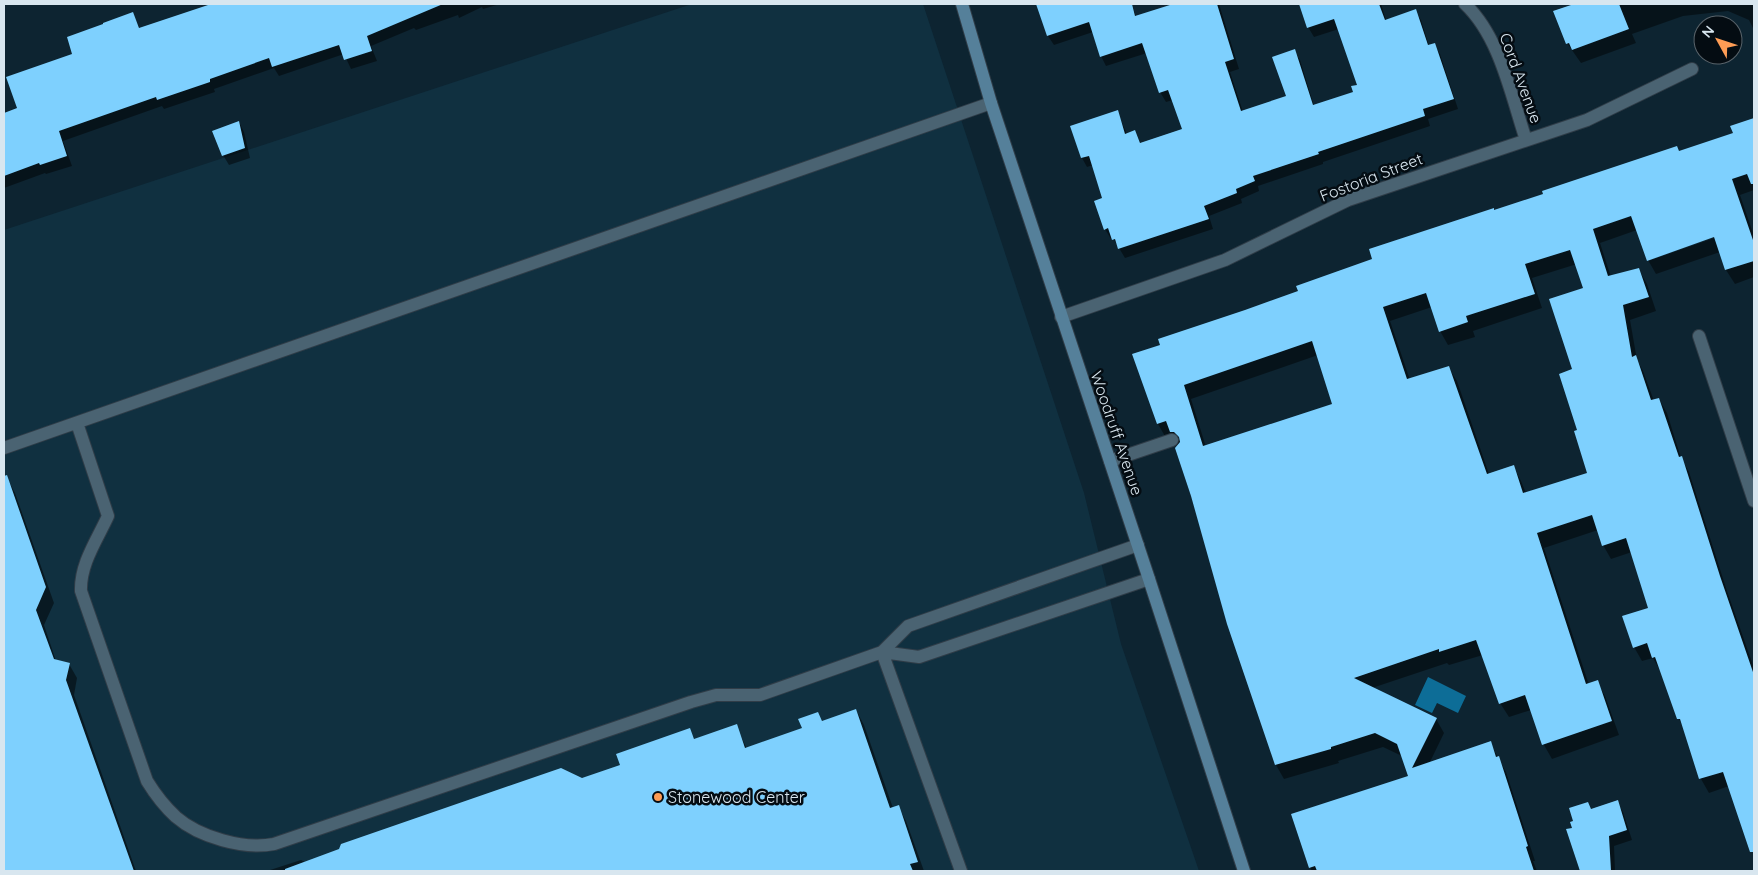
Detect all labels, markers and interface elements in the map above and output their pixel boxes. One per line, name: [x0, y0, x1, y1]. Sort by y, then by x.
north arrow: [1693, 15, 1743, 65]
text: N: [1698, 22, 1718, 41]
street label: Cord Avenue: [1495, 30, 1547, 126]
street label: Fostoria Street: [1317, 148, 1425, 206]
street label: Woodruff Avenue: [1086, 368, 1148, 498]
place label: Stonewood Center: [668, 787, 805, 807]
marker: Stonewood Center: [652, 791, 664, 803]

